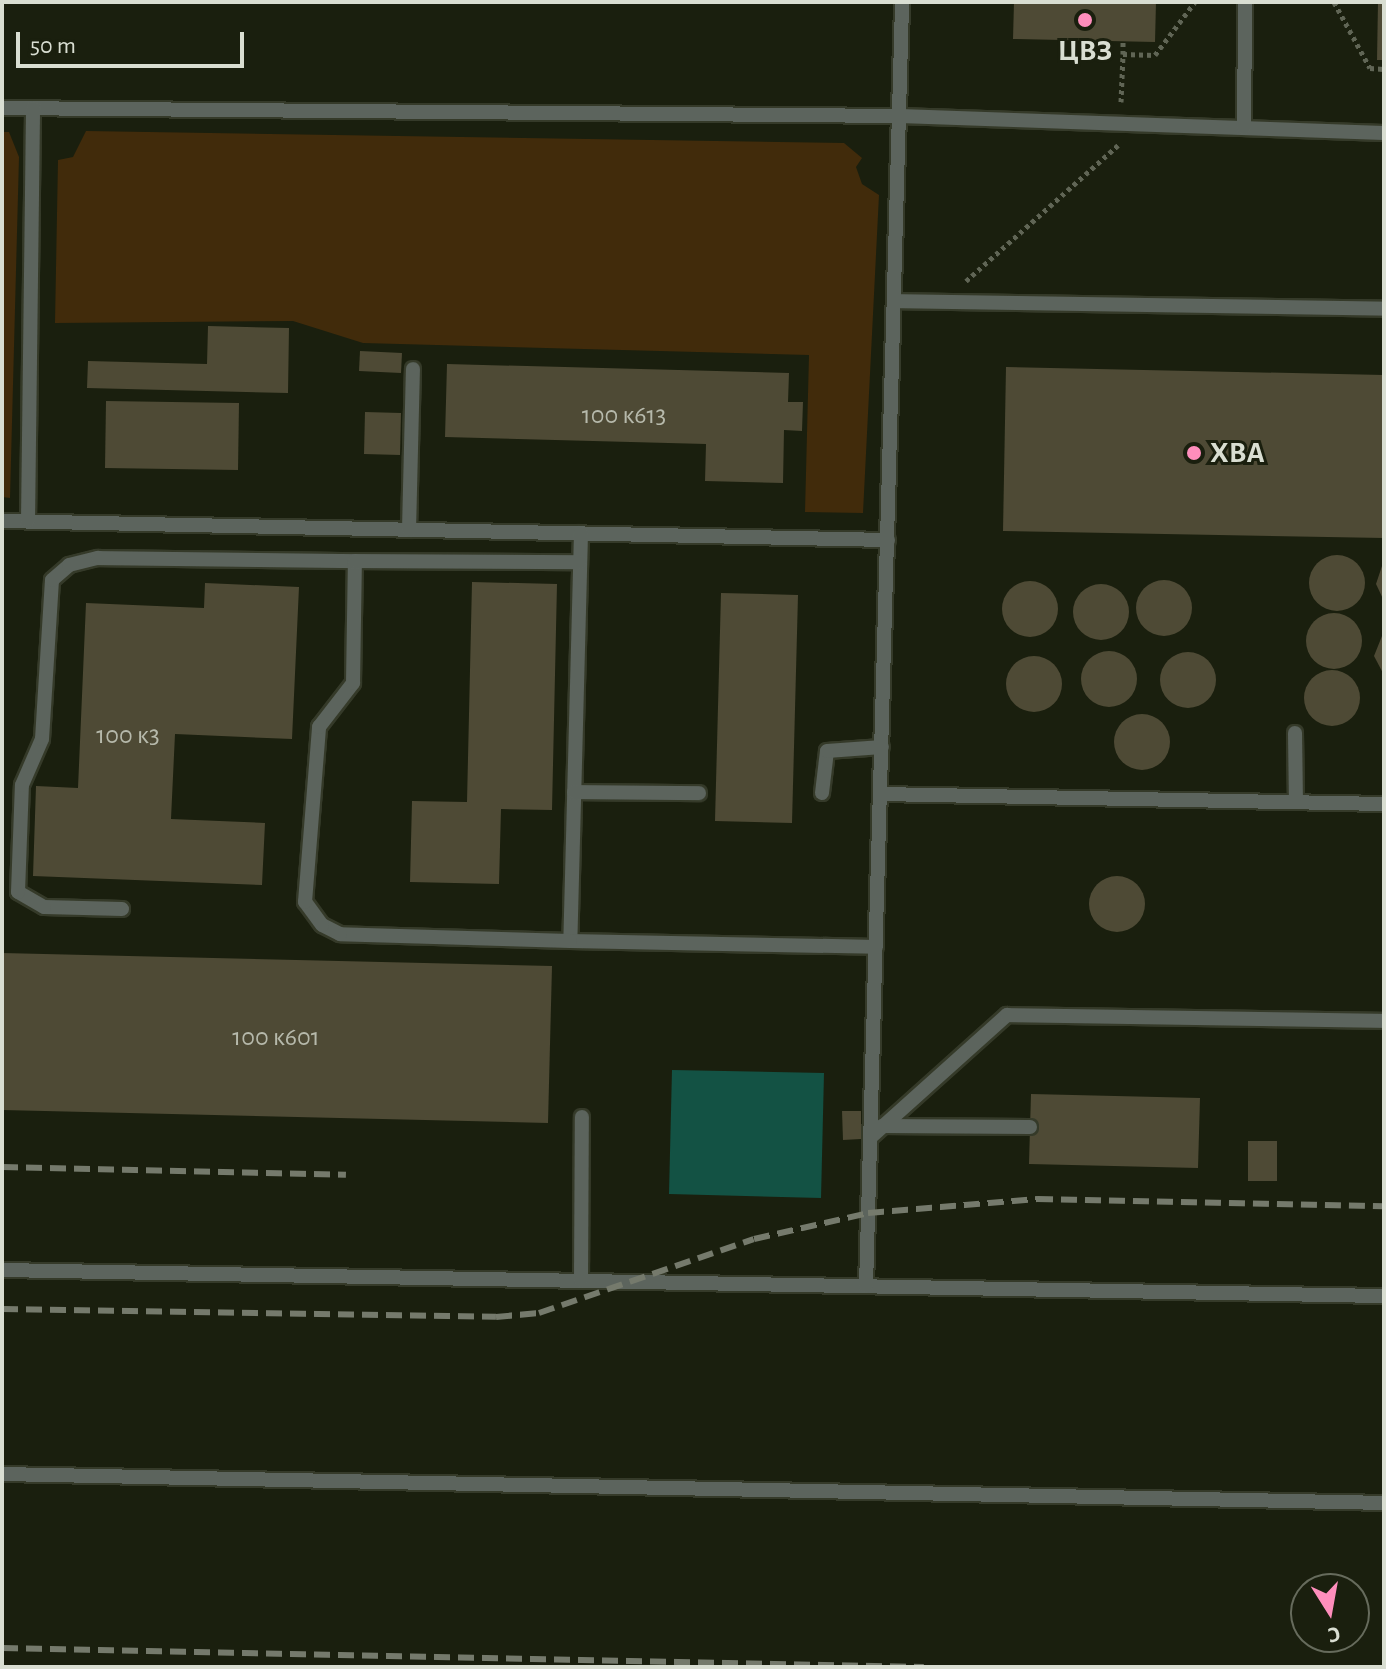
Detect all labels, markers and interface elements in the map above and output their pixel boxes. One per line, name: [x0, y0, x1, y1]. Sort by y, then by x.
marker: ЦВЗ: [1076, 11, 1094, 29]
scale bar: [20, 16, 248, 66]
place label: ЦВЗ: [1058, 33, 1112, 69]
text: 50 m: [30, 34, 76, 58]
house number: 100 к613: [582, 400, 666, 432]
place label: ХВА: [1210, 435, 1265, 471]
marker: ХВА: [1185, 444, 1203, 462]
house number: 100 к3: [96, 720, 160, 752]
house number: 100 к601: [232, 1022, 320, 1054]
north arrow: [1290, 1573, 1370, 1653]
text: С: [1326, 1623, 1342, 1647]

